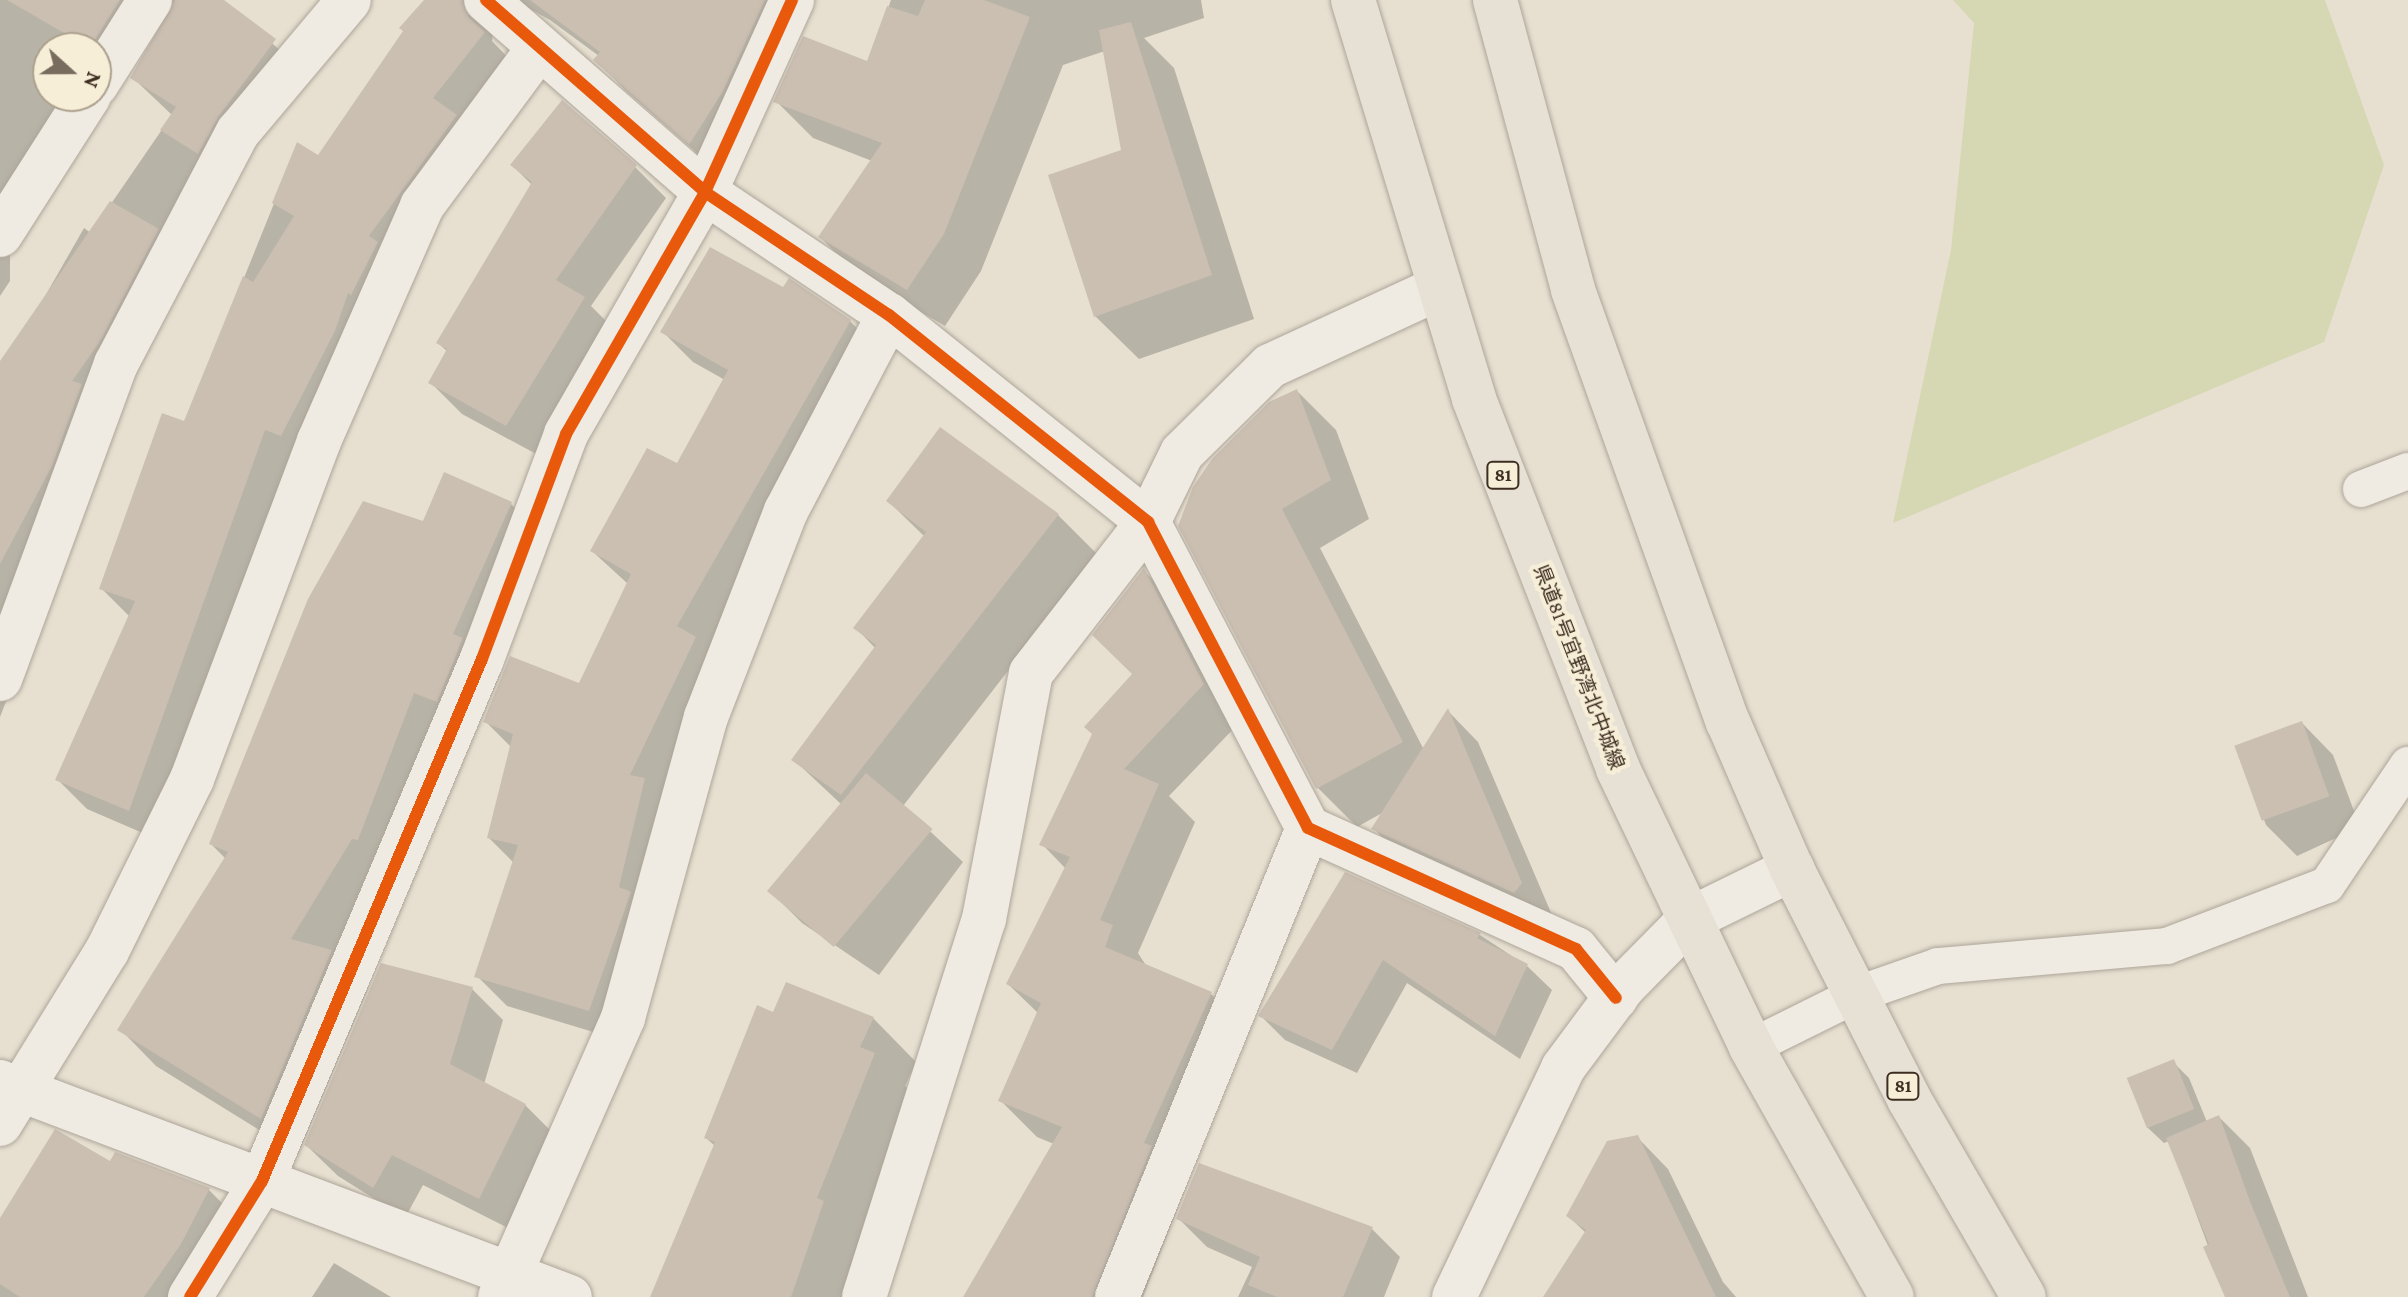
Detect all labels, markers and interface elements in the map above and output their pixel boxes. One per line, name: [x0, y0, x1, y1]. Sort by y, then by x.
north arrow: [32, 32, 112, 112]
text: N: [79, 69, 107, 92]
road number: 81: [1485, 461, 1521, 489]
street label: 県道81号宜野湾北中城線: [1529, 561, 1629, 773]
road number: 81: [1885, 1072, 1921, 1100]

